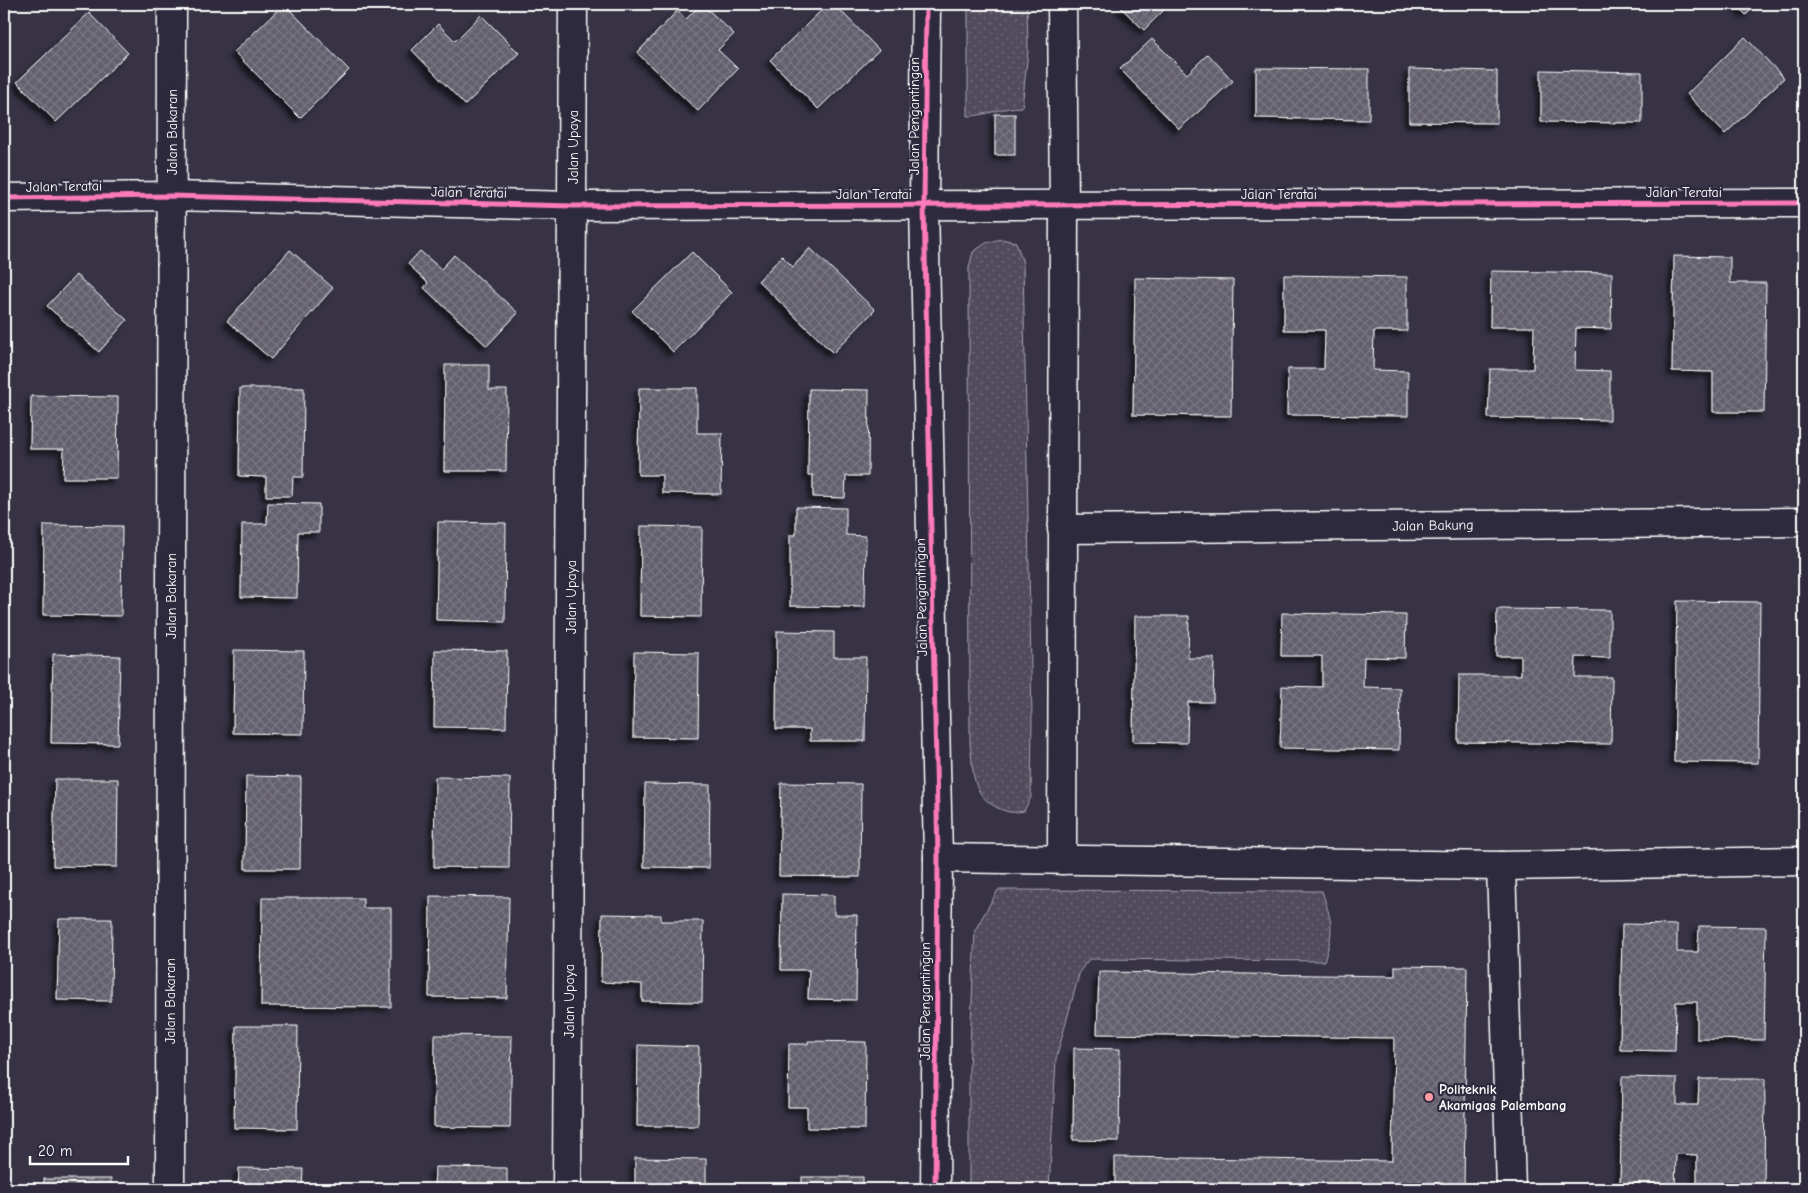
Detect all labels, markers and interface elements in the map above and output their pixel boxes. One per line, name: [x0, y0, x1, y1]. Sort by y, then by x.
street label: Jalan Pengantingan: [906, 57, 923, 175]
street label: Jalan Bakaran: [164, 89, 181, 175]
street label: Jalan Upaya: [565, 110, 582, 184]
street label: Jalan Teratai: [26, 177, 102, 196]
street label: Jalan Teratai: [431, 183, 507, 202]
street label: Jalan Teratai: [1646, 184, 1722, 201]
street label: Jalan Teratai: [836, 186, 912, 203]
street label: Jalan Teratai: [1241, 186, 1317, 203]
street label: Jalan Bakung: [1392, 516, 1474, 535]
street label: Jalan Pengantingan: [912, 538, 931, 656]
street label: Jalan Bakaran: [163, 553, 180, 639]
street label: Jalan Upaya: [563, 560, 580, 634]
street label: Jalan Pengantingan: [917, 942, 934, 1060]
street label: Jalan Bakaran: [162, 958, 179, 1044]
street label: Jalan Upaya: [561, 964, 578, 1038]
place label: Politeknik Akamigas Palembang: [1439, 1081, 1567, 1114]
marker: Politeknik Akamigas Palembang: [1423, 1091, 1435, 1103]
scale bar: [30, 1133, 128, 1165]
text: 20 m: [38, 1142, 72, 1160]

